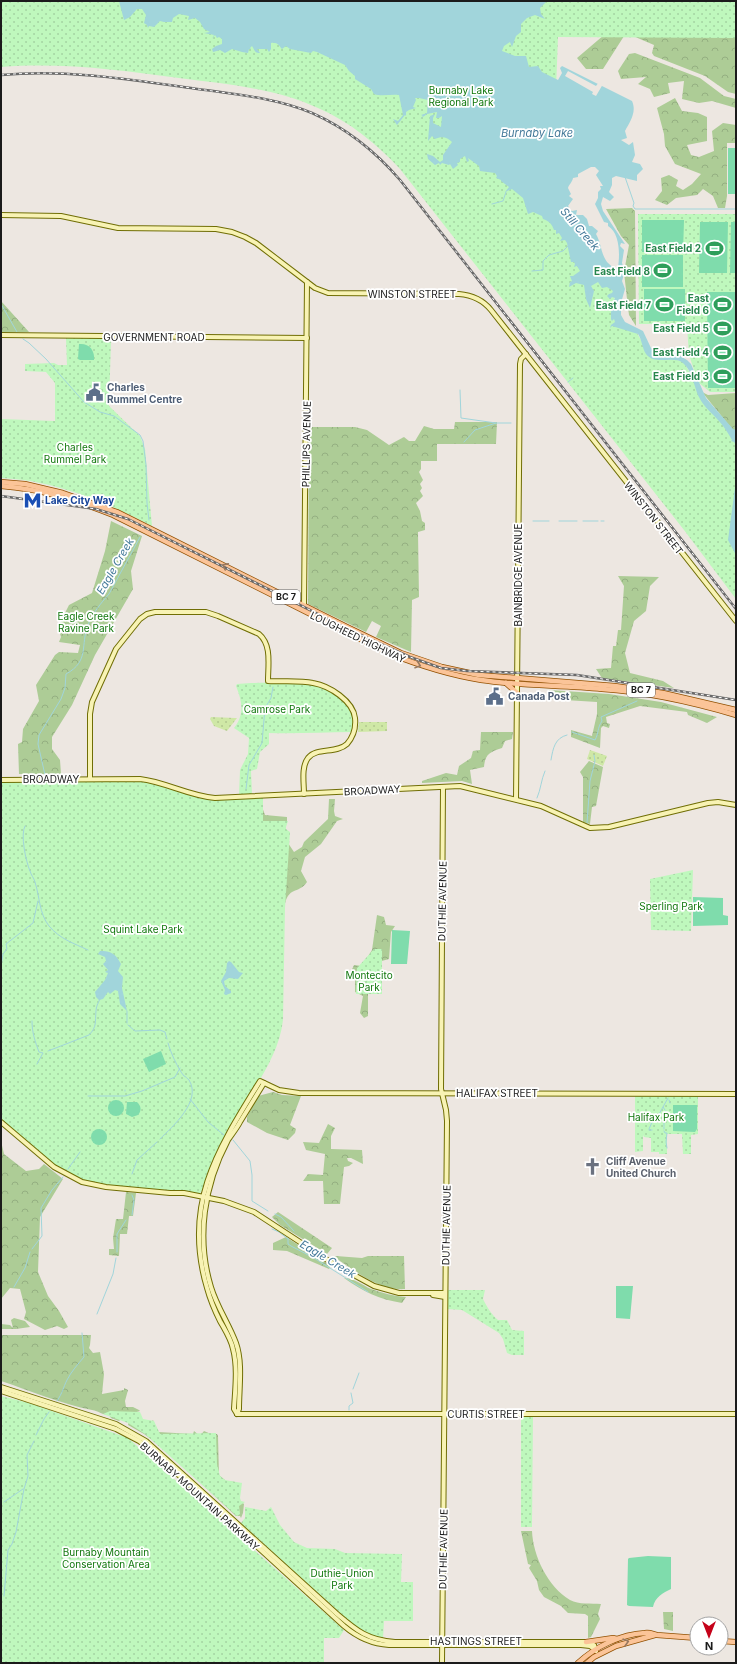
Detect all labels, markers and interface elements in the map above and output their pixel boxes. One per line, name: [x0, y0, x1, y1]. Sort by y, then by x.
park label: Burnaby Lake Regional Park: [429, 84, 494, 108]
water label: Burnaby Lake: [501, 126, 573, 140]
water label: Still Creek: [558, 205, 603, 254]
sports icon: East Field 2: [704, 238, 724, 258]
place label: East Field 2: [645, 242, 701, 254]
sports icon: East Field 8: [653, 261, 673, 281]
place label: East Field 8: [594, 265, 650, 277]
street label: WINSTON STREET: [368, 288, 456, 300]
place label: East Field 6: [677, 292, 709, 316]
sports icon: East Field 6: [712, 294, 732, 314]
sports icon: East Field 7: [654, 295, 674, 315]
place label: East Field 7: [596, 299, 651, 311]
sports icon: East Field 5: [712, 318, 732, 338]
place label: East Field 5: [653, 322, 709, 334]
street label: GOVERNMENT ROAD: [103, 331, 205, 343]
sports icon: East Field 4: [712, 342, 732, 362]
place label: East Field 4: [653, 346, 709, 358]
sports icon: East Field 3: [712, 366, 732, 386]
place label: East Field 3: [653, 370, 709, 382]
place label: Charles Rummel Centre: [107, 381, 182, 405]
public building icon: Charles Rummel Centre: [84, 383, 104, 403]
street label: PHILLIPS AVENUE: [299, 401, 313, 487]
park label: Charles Rummel Park: [44, 441, 107, 465]
street label: WINSTON STREET: [622, 479, 686, 557]
metro station icon: Lake City Way: [22, 490, 42, 510]
place label: Lake City Way: [45, 494, 114, 507]
street label: BAINBRIDGE AVENUE: [512, 524, 524, 626]
water label: Eagle Creek: [93, 534, 137, 597]
one-way arrow: [222, 563, 229, 570]
road number: BC 7: [272, 590, 300, 604]
street label: LOUGHEED HIGHWAY: [308, 609, 408, 665]
park label: Eagle Creek Ravine Park: [58, 610, 115, 634]
one-way arrow: [414, 660, 421, 669]
road number: BC 7: [627, 683, 655, 697]
public building icon: Canada Post: [485, 686, 505, 706]
place label: Canada Post: [508, 690, 570, 702]
park label: Camrose Park: [244, 703, 311, 715]
street label: BROADWAY: [23, 773, 80, 785]
street label: BROADWAY: [343, 783, 401, 797]
street label: DUTHIE AVENUE: [435, 861, 449, 941]
park label: Sperling Park: [639, 900, 703, 912]
park label: Squint Lake Park: [103, 923, 183, 935]
park label: Montecito Park: [345, 969, 393, 993]
street label: HALIFAX STREET: [456, 1087, 538, 1099]
park label: Halifax Park: [628, 1111, 685, 1123]
place label: Cliff Avenue United Church: [606, 1155, 676, 1179]
church icon: Cliff Avenue United Church: [583, 1157, 603, 1177]
street label: DUTHIE AVENUE: [439, 1185, 453, 1265]
water label: Eagle Creek: [297, 1237, 359, 1282]
street label: CURTIS STREET: [447, 1408, 525, 1420]
street label: BURNABY MOUNTAIN PARKWAY: [138, 1439, 262, 1553]
street label: DUTHIE AVENUE: [436, 1509, 450, 1589]
park label: Burnaby Mountain Conservation Area: [62, 1546, 150, 1570]
park label: Duthie-Union Park: [311, 1567, 374, 1591]
north arrow: [689, 1616, 729, 1656]
street label: HASTINGS STREET: [430, 1635, 522, 1647]
one-way arrow: [623, 1639, 630, 1647]
text: N: [705, 1639, 713, 1653]

